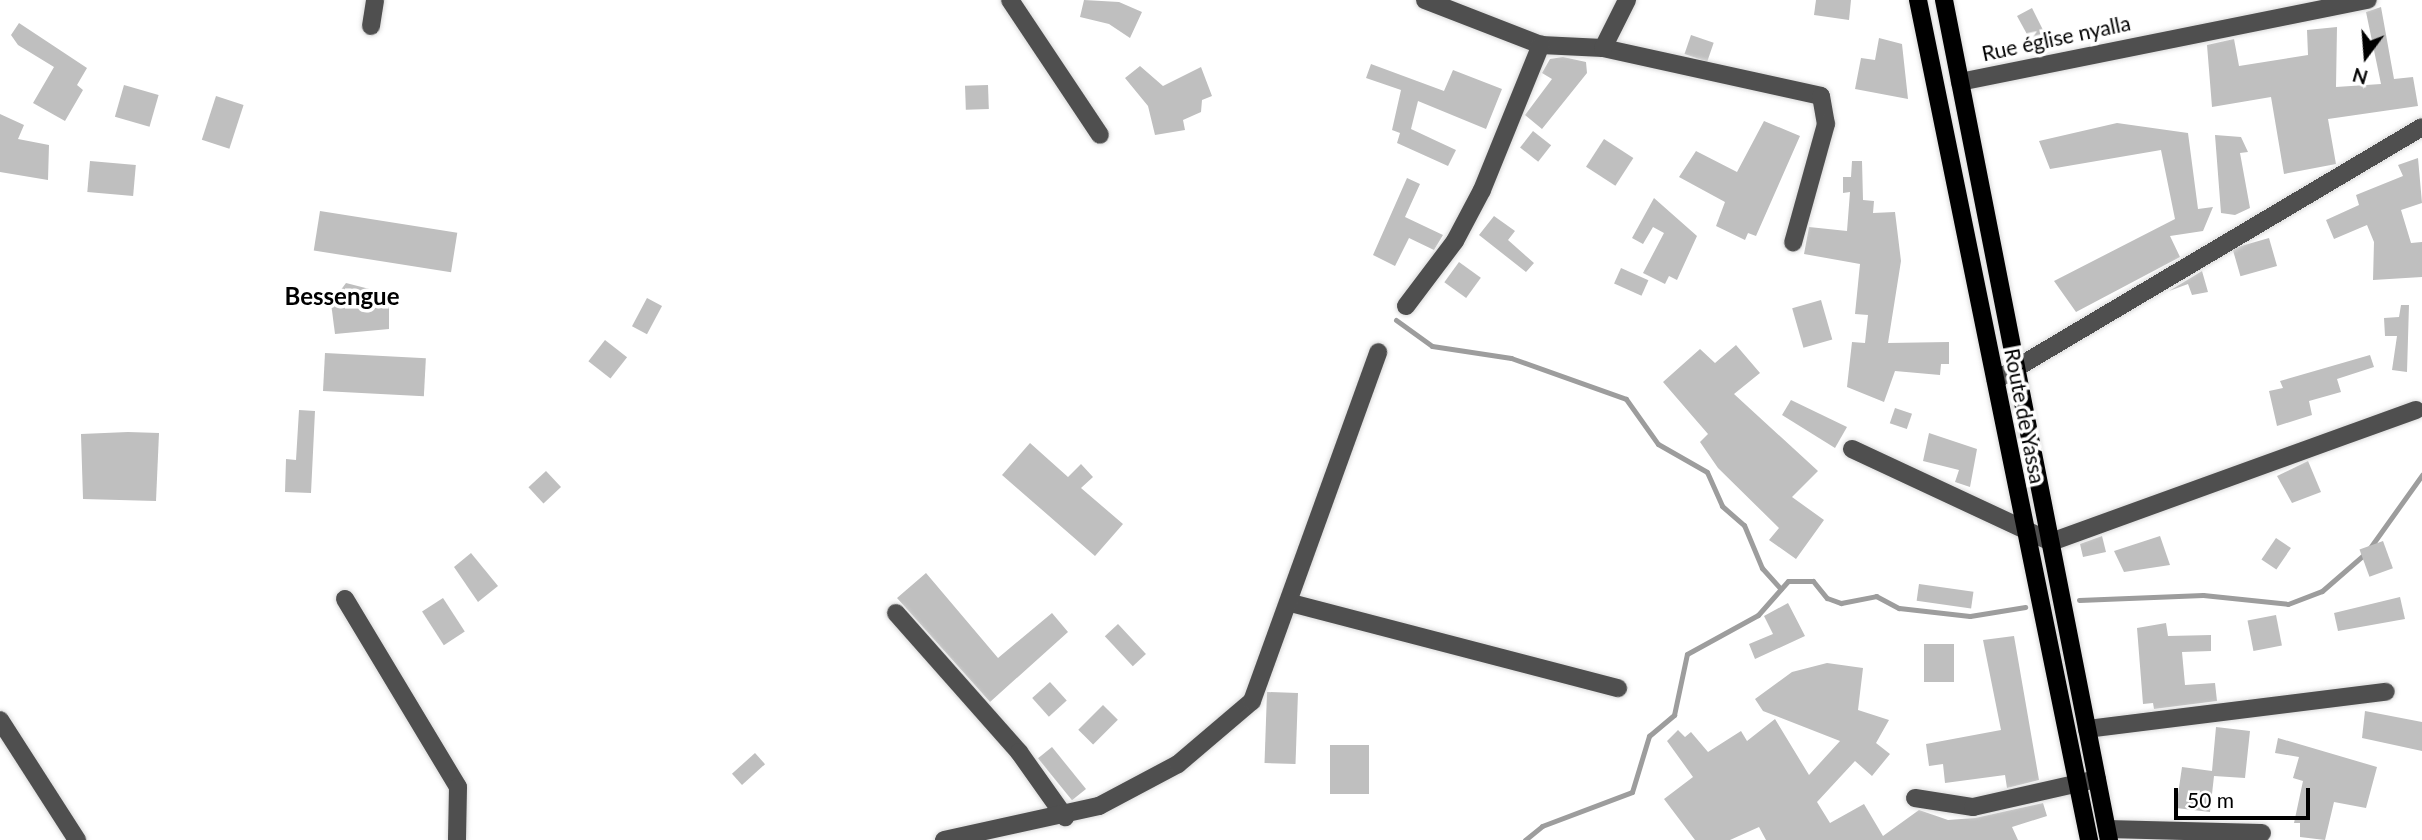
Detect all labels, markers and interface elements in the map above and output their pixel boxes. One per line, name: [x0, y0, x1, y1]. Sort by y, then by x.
street label: Rue église nyalla: [1979, 10, 2133, 66]
north arrow: [2331, 21, 2401, 91]
text: N: [2350, 64, 2370, 90]
district label: Bessengue: [285, 282, 399, 310]
street label: Route de Yassa: [1999, 346, 2051, 486]
scale bar: [2177, 774, 2314, 818]
text: 50 m: [2187, 787, 2234, 812]

